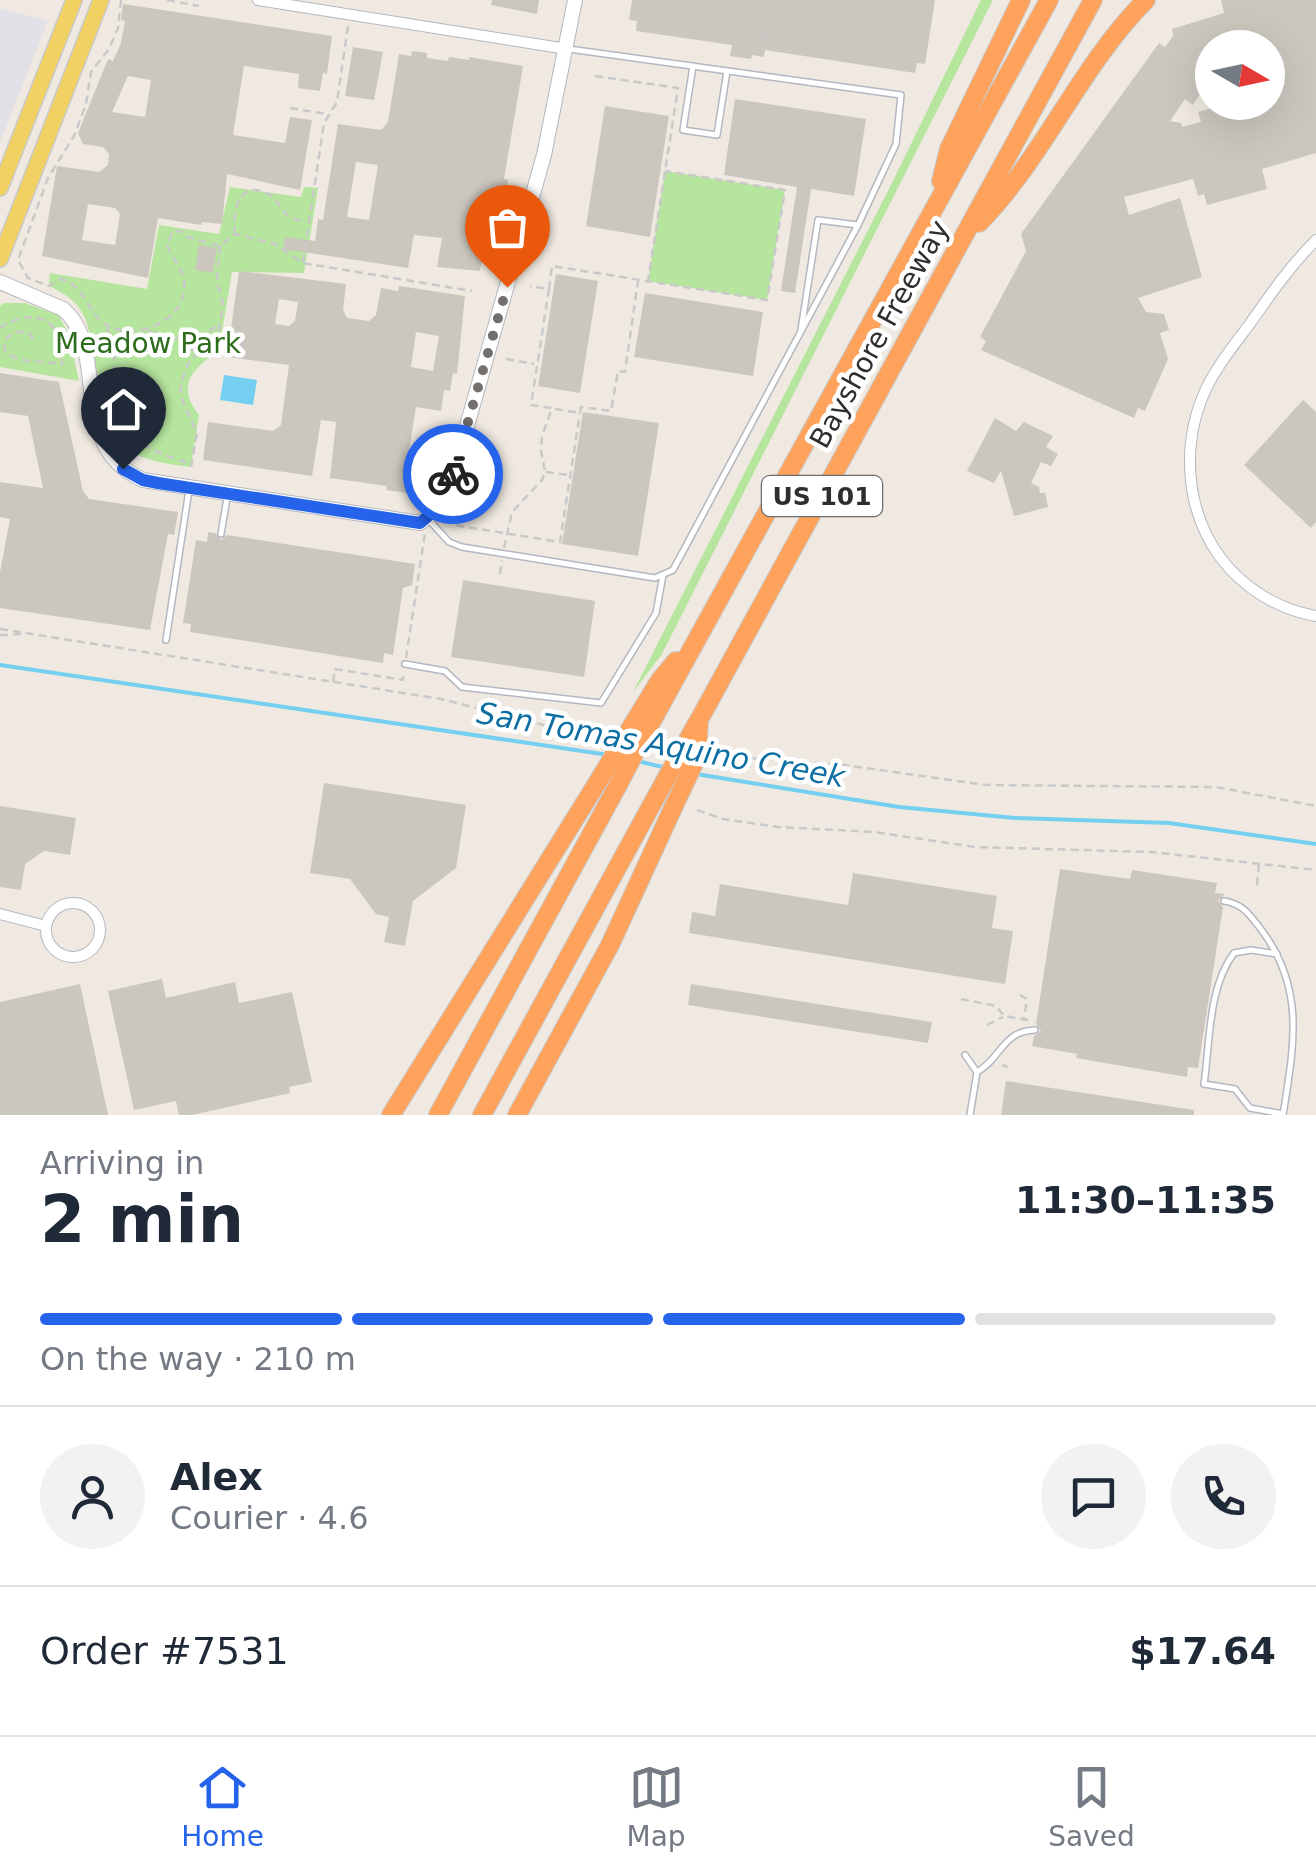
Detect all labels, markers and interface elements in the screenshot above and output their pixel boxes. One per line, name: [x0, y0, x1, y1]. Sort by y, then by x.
north arrow: [1195, 30, 1285, 120]
map controls: [1195, 30, 1285, 120]
pin: [465, 185, 550, 288]
icon: bag: [480, 200, 535, 255]
street label: Bayshore Freeway: [803, 215, 956, 454]
park label: Meadow Park: [55, 327, 242, 360]
pin: [81, 367, 166, 470]
icon: home: [96, 382, 151, 437]
courier: [403, 424, 503, 524]
icon: bike: [426, 447, 481, 502]
road number: US 101: [762, 476, 882, 516]
water label: San Tomas Aquino Creek: [474, 695, 849, 794]
text: Arriving in: [40, 1144, 204, 1182]
text: 11:30–11:35: [1015, 1178, 1276, 1222]
text: 2 min: [40, 1182, 244, 1257]
text: On the way · 210 m: [40, 1340, 356, 1378]
button: person: [40, 1444, 145, 1549]
button: chat: [1041, 1444, 1146, 1549]
button: phone: [1171, 1444, 1276, 1549]
text: Alex: [170, 1455, 263, 1499]
text: Courier · 4.6: [170, 1499, 369, 1537]
text: Order #7531: [40, 1629, 289, 1673]
text: $17.64: [1129, 1629, 1276, 1673]
tab: Home: [181, 1760, 264, 1853]
tab: Map: [627, 1760, 686, 1853]
tab: Saved: [1048, 1760, 1135, 1853]

